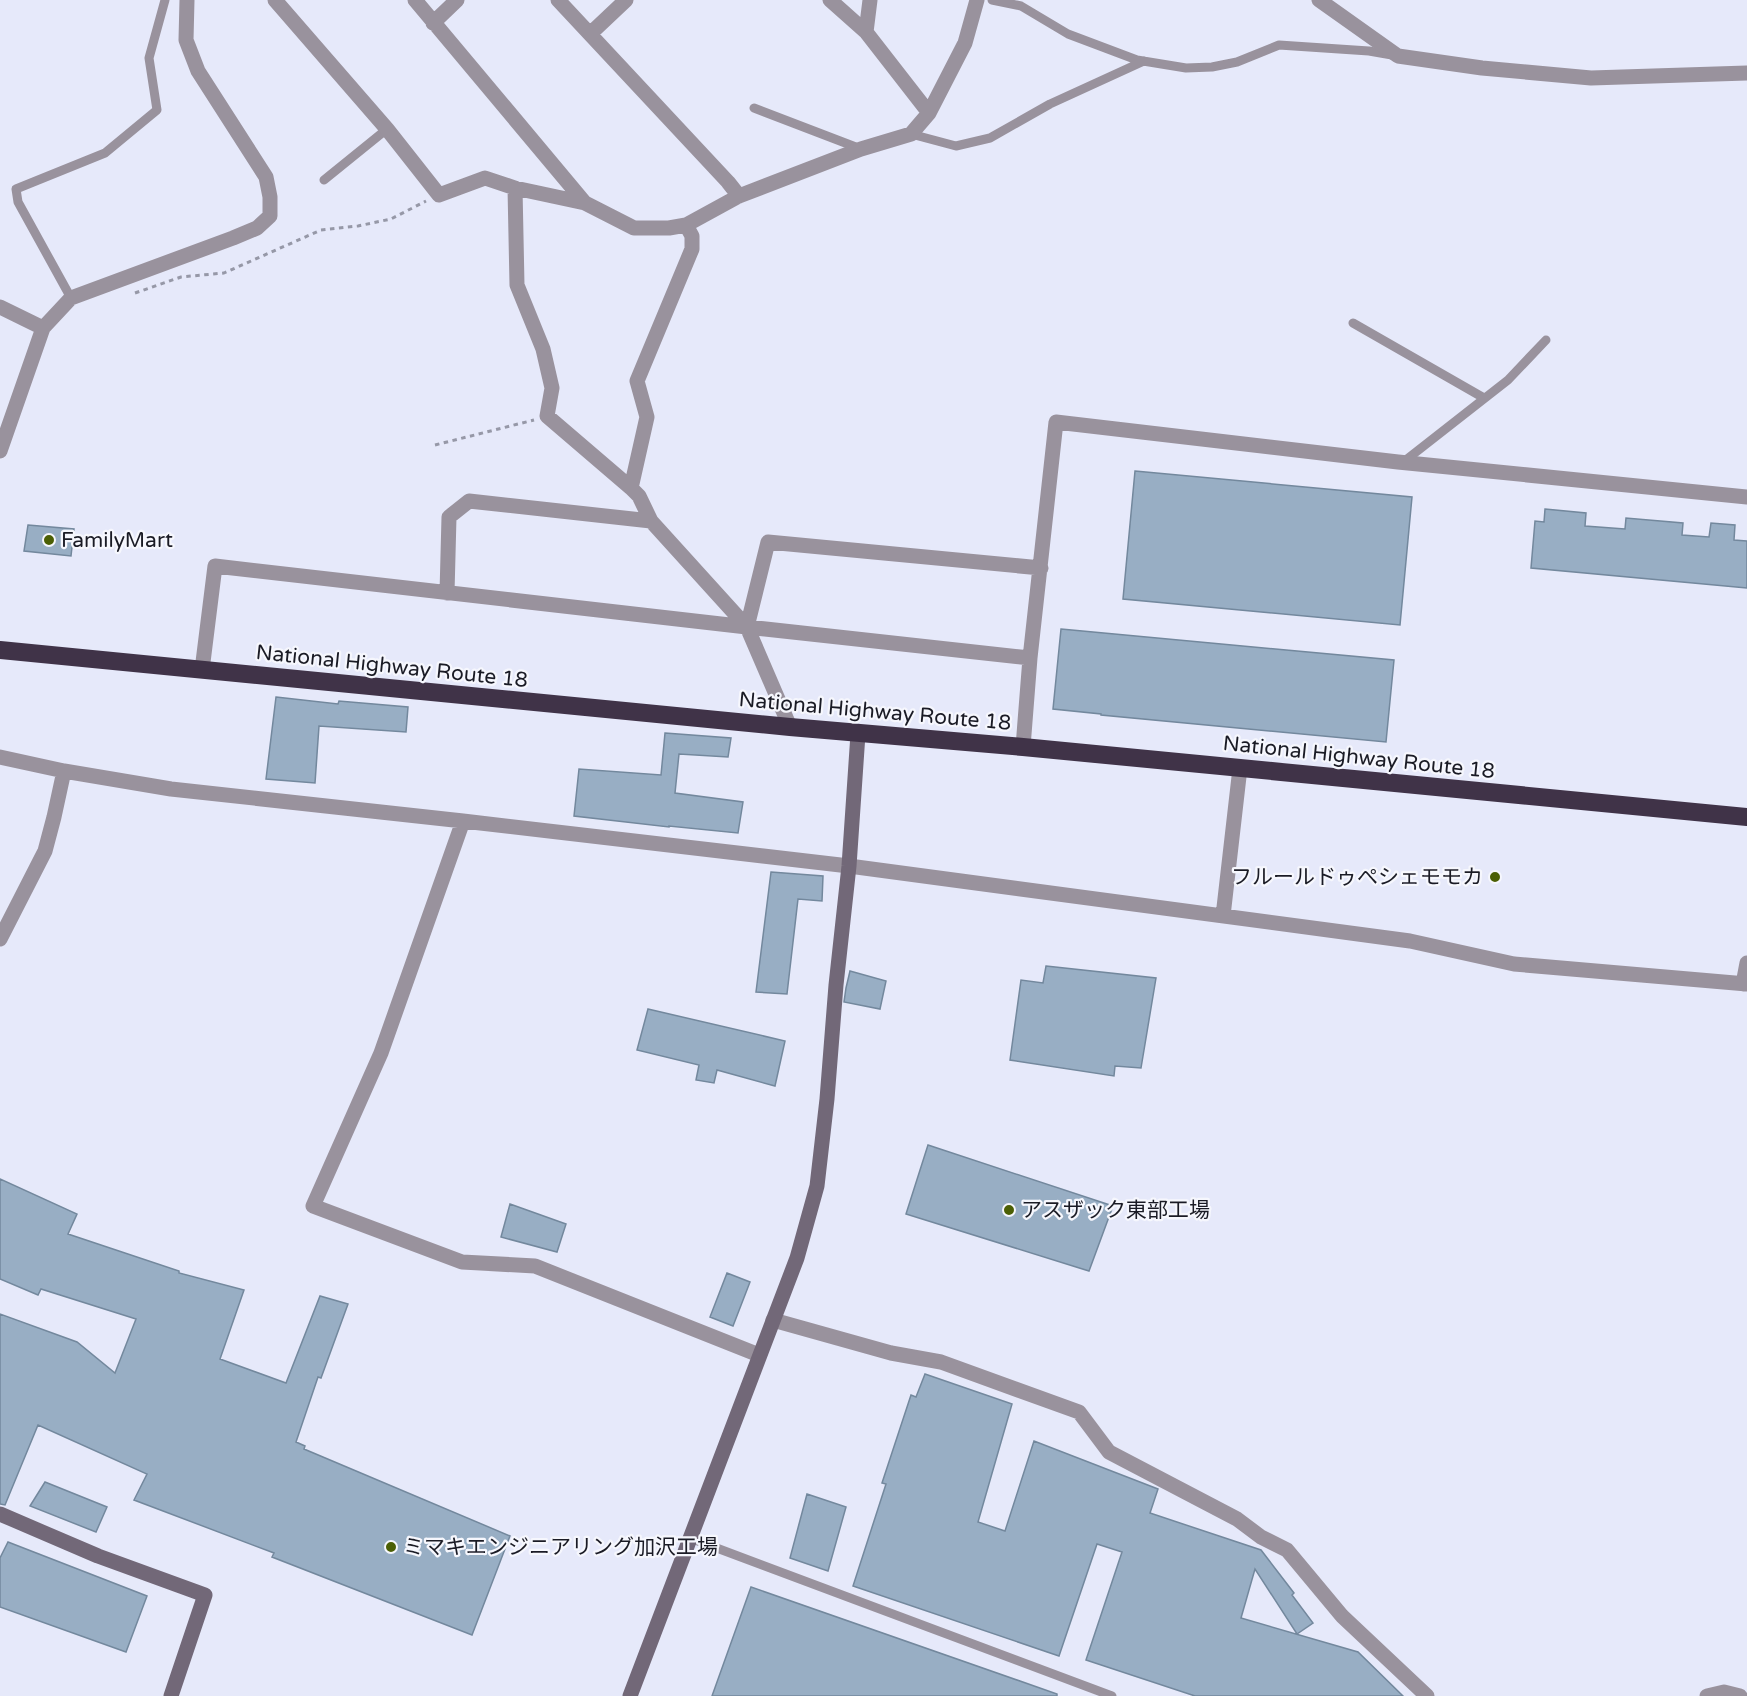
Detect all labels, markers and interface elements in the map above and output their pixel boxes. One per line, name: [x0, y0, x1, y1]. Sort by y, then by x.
place label: FamilyMart: [61, 528, 173, 553]
marker: FamilyMart: [42, 533, 56, 547]
street label: National Highway Route 18: [255, 640, 529, 693]
street label: National Highway Route 18: [738, 687, 1012, 736]
street label: National Highway Route 18: [1222, 731, 1496, 784]
place label: フルールドゥぺシェモモカ: [1231, 865, 1483, 890]
marker: フルールドゥぺシェモモカ: [1488, 870, 1502, 884]
place label: アスザック東部工場: [1021, 1198, 1210, 1223]
marker: アスザック東部工場: [1002, 1203, 1016, 1217]
place label: ミマキエンジニアリング加沢工場: [403, 1535, 718, 1560]
marker: ミマキエンジニアリング加沢工場: [384, 1540, 398, 1554]

